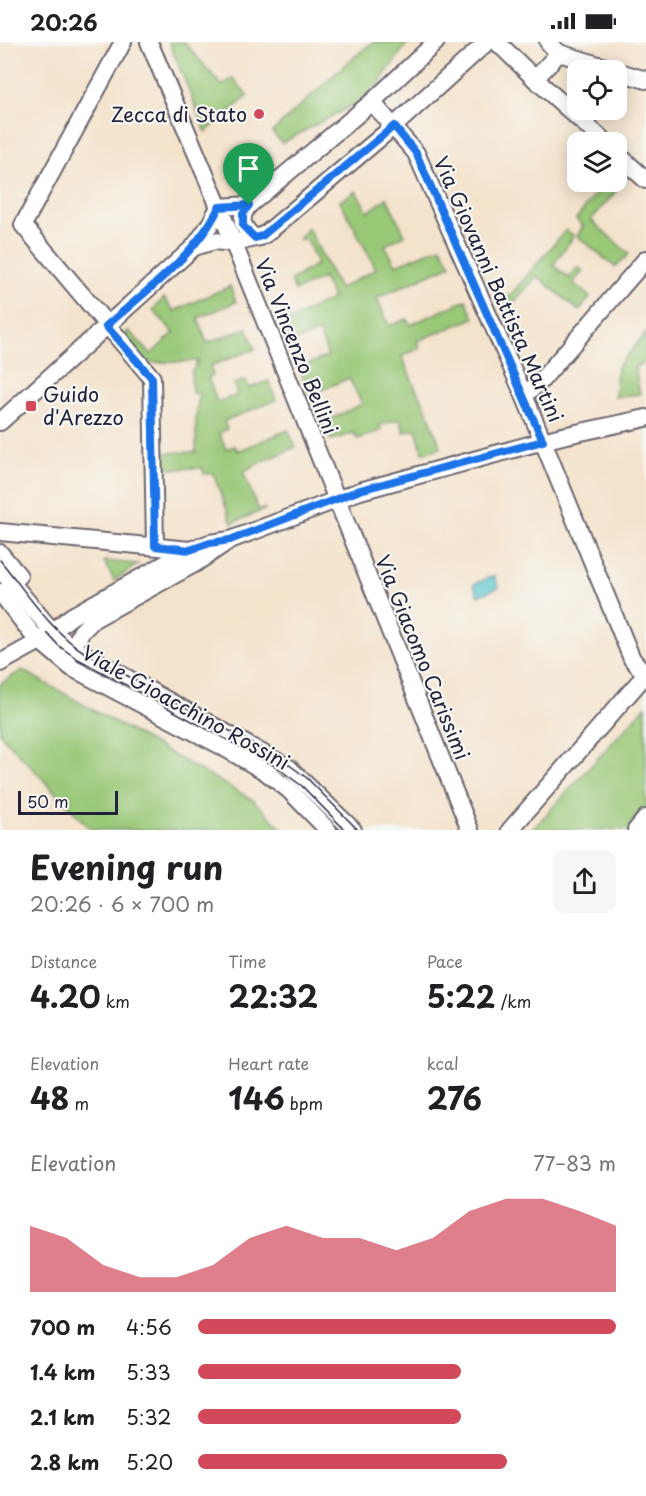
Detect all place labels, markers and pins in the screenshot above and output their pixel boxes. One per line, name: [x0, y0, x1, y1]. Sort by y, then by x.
place label: Zecca di Stato: [111, 99, 247, 129]
marker: Zecca di Stato: [252, 107, 266, 121]
pin: [223, 143, 274, 205]
place label: Guido d'Arezzo: [43, 379, 124, 432]
marker: Guido d'Arezzo: [24, 399, 38, 413]

